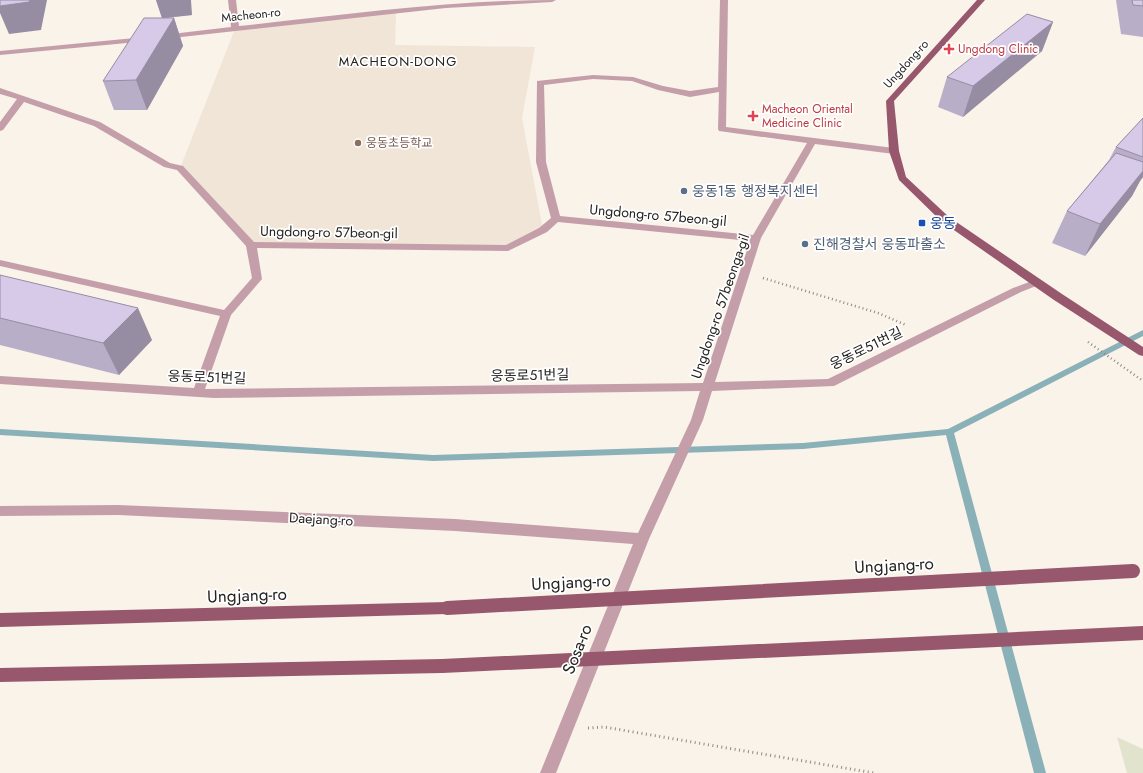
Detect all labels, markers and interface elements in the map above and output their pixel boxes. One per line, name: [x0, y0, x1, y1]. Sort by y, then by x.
street label: Macheon-ro: [220, 3, 282, 27]
street label: Ungdong-ro: [879, 35, 933, 92]
place label: Ungdong Clinic: [958, 40, 1038, 58]
marker: Ungdong Clinic: [943, 43, 955, 55]
district label: MACHEON-DONG: [339, 52, 457, 71]
place label: Macheon Oriental Medicine Clinic: [762, 100, 853, 132]
marker: Macheon Oriental Medicine Clinic: [747, 110, 759, 122]
place label: 웅동초등학교: [366, 134, 432, 152]
marker: 웅동초등학교: [353, 138, 363, 148]
place label: 웅동1동 행정복지센터: [692, 181, 818, 201]
marker: 웅동1동 행정복지센터: [679, 186, 689, 196]
street label: Ungdong-ro 57beon-gil: [589, 199, 727, 231]
place label: 웅동: [930, 213, 956, 233]
marker: 웅동: [917, 218, 927, 228]
street label: Ungdong-ro 57beon-gil: [260, 221, 398, 243]
street label: Ungdong-ro 57beonga-gil: [686, 231, 754, 381]
place label: 진해경찰서 웅동파출소: [813, 234, 946, 254]
marker: 진해경찰서 웅동파출소: [800, 239, 810, 249]
street label: 웅동로51번길: [826, 322, 906, 374]
street label: 웅동로51번길: [491, 364, 569, 386]
street label: 웅동로51번길: [167, 366, 247, 388]
street label: Daejang-ro: [288, 507, 354, 531]
street label: Ungjang-ro: [854, 551, 934, 579]
street label: Ungjang-ro: [531, 568, 611, 596]
street label: Ungjang-ro: [207, 582, 287, 608]
street label: Sosa-ro: [556, 620, 598, 678]

